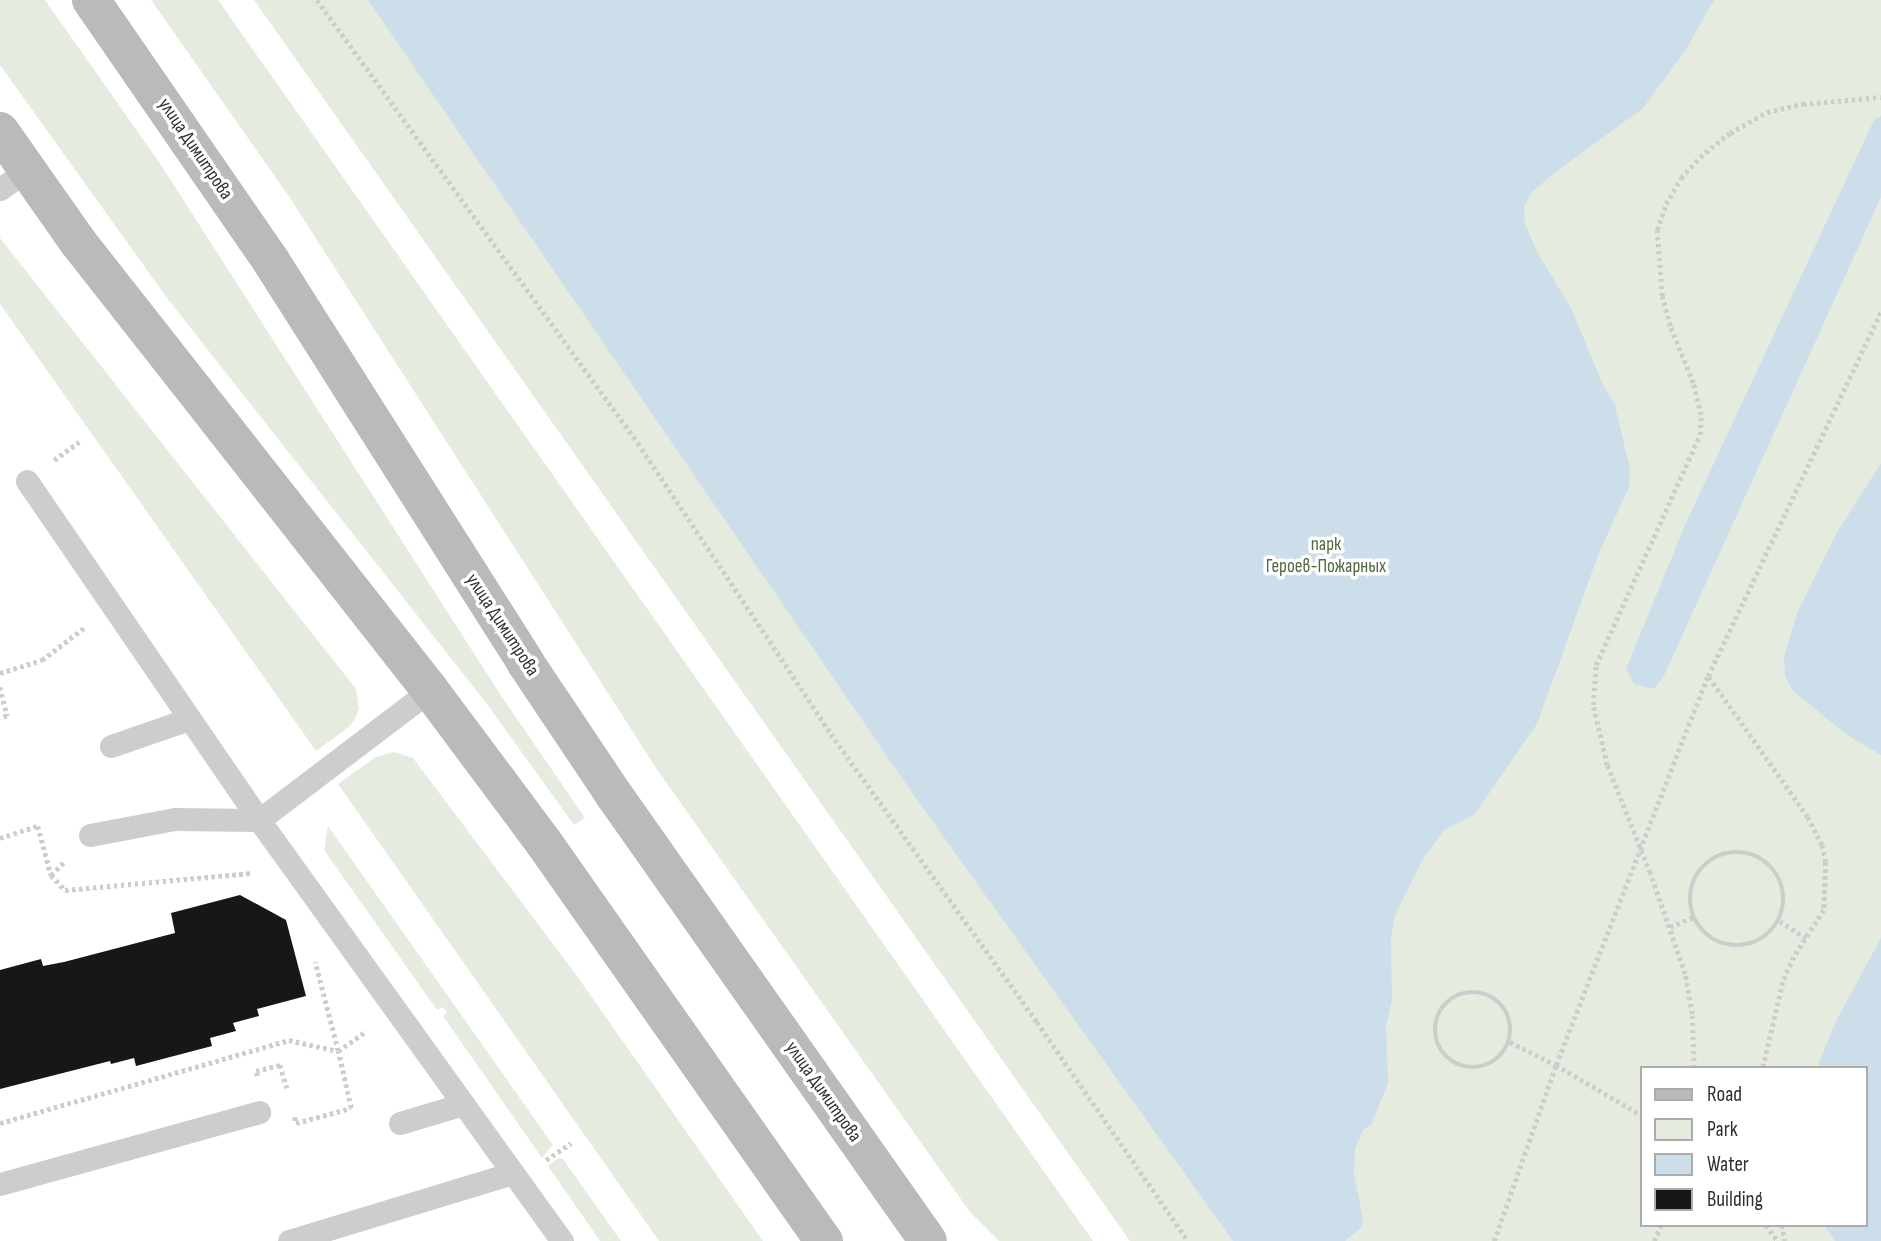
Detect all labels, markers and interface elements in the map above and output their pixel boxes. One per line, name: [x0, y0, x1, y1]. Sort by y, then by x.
street label: улица Димитрова: [153, 94, 237, 204]
park label: парк Героев-Пожарных: [1266, 534, 1386, 578]
street label: улица Димитрова: [460, 570, 544, 680]
street label: улица Димитрова: [780, 1037, 866, 1147]
legend: [1640, 1066, 1867, 1227]
text: Road: [1707, 1082, 1742, 1107]
text: Park: [1707, 1117, 1738, 1142]
text: Water: [1707, 1152, 1749, 1177]
text: Building: [1707, 1187, 1763, 1212]

